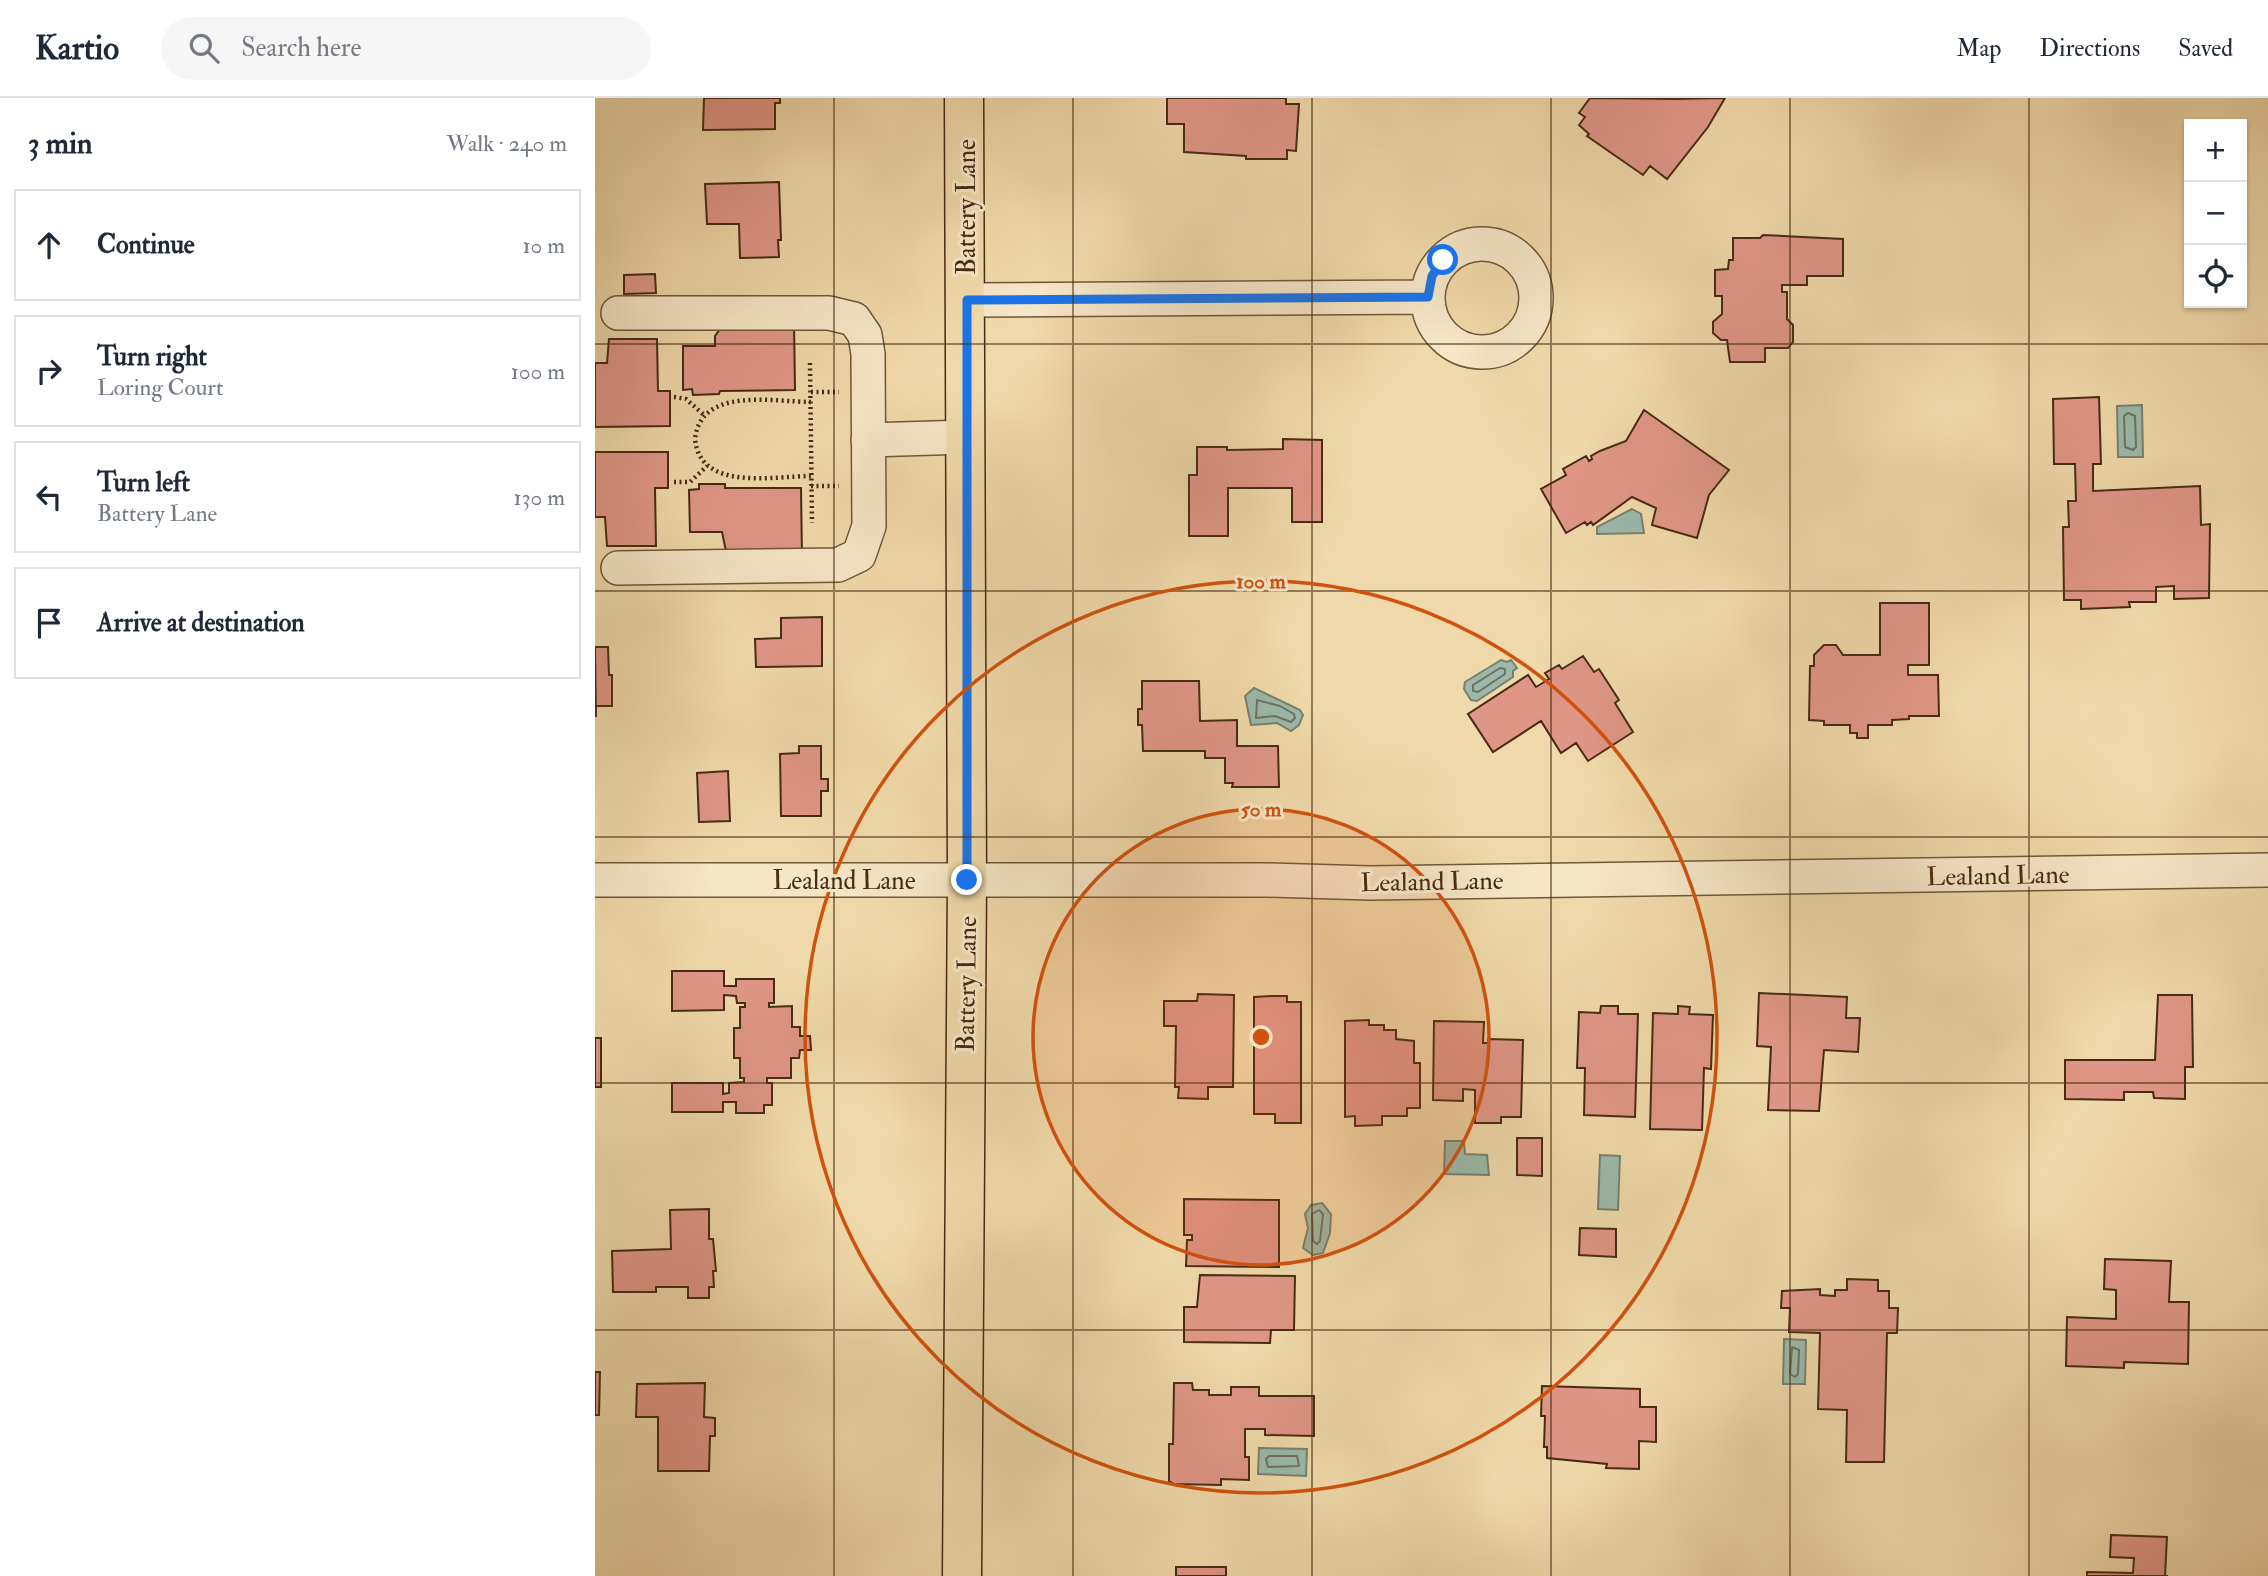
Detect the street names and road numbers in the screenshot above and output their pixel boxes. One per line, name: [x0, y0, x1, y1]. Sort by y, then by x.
street label: Battery Lane: [951, 139, 983, 275]
street label: Lealand Lane: [1926, 859, 2070, 893]
street label: Lealand Lane: [772, 865, 916, 897]
street label: Lealand Lane: [1360, 865, 1504, 899]
street label: Battery Lane: [950, 916, 984, 1052]

